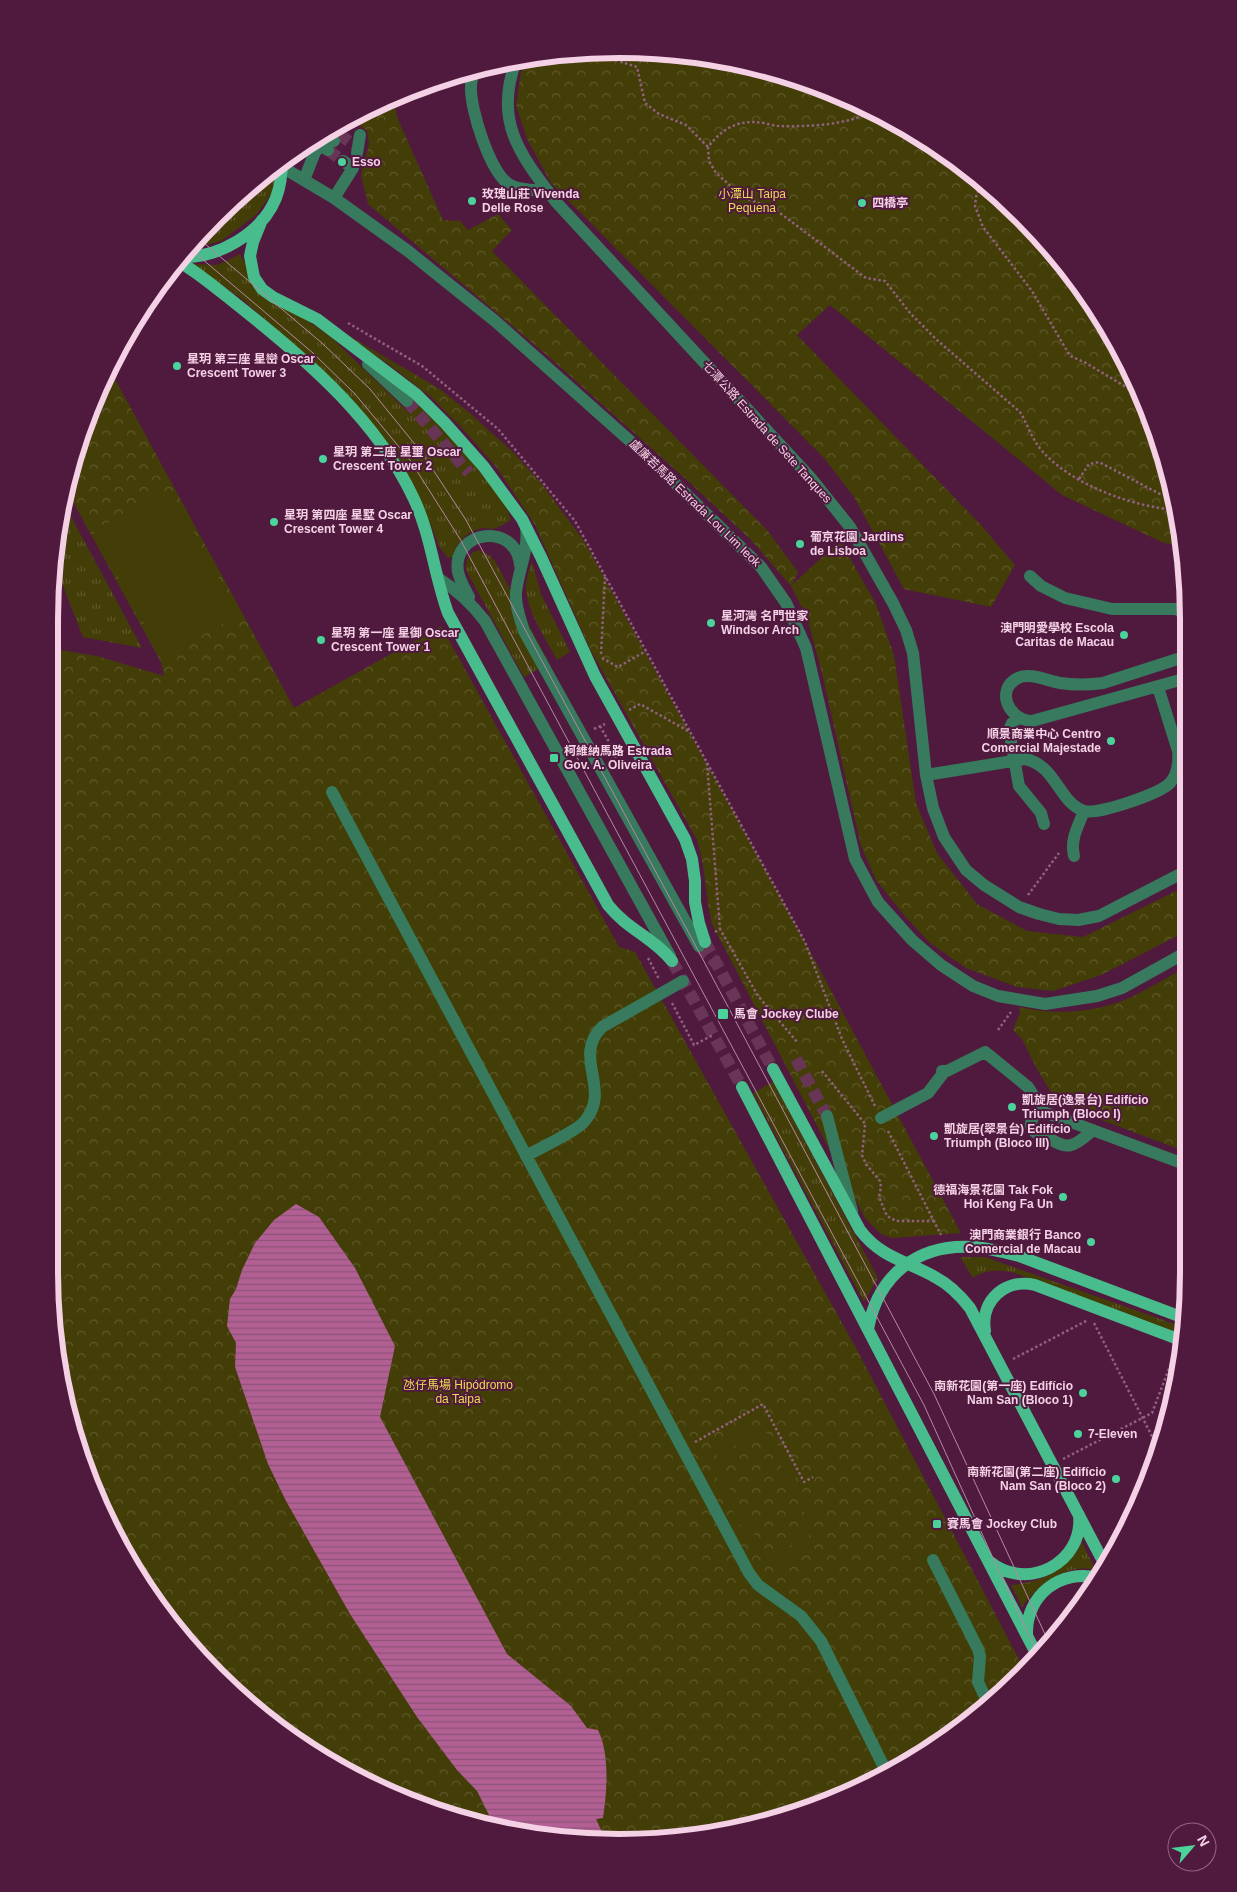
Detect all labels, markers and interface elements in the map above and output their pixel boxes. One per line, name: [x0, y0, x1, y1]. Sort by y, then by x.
place label: Esso: [352, 155, 381, 169]
marker: Esso: [336, 156, 348, 168]
place label: 玫瑰山莊 Vivenda Delle Rose: [482, 187, 579, 215]
park label: 小潭山 Taipa Pequena: [718, 187, 786, 215]
marker: 玫瑰山莊 Vivenda Delle Rose: [466, 195, 478, 207]
place label: 四橋亭: [872, 196, 908, 210]
marker: 四橋亭: [856, 197, 868, 209]
place label: 星玥 第三座 星巒 Oscar Crescent Tower 3: [187, 352, 315, 380]
street label: 七潭公路 Estrada de Sete Tanques: [700, 358, 834, 506]
marker: 星玥 第三座 星巒 Oscar Crescent Tower 3: [171, 360, 183, 372]
street label: 盧廉若馬路 Estrada Lou Lim Ieok: [627, 437, 764, 570]
place label: 星玥 第二座 星璽 Oscar Crescent Tower 2: [333, 445, 461, 473]
marker: 星玥 第二座 星璽 Oscar Crescent Tower 2: [317, 453, 329, 465]
place label: 星玥 第四座 星墅 Oscar Crescent Tower 4: [284, 508, 412, 536]
marker: 星玥 第四座 星墅 Oscar Crescent Tower 4: [268, 516, 280, 528]
place label: 葡京花園 Jardins de Lisboa: [810, 530, 904, 558]
marker: 葡京花園 Jardins de Lisboa: [794, 538, 806, 550]
place label: 星河灣 名門世家 Windsor Arch: [721, 609, 808, 637]
marker: 星河灣 名門世家 Windsor Arch: [705, 617, 717, 629]
place label: 澳門明愛學校 Escola Caritas de Macau: [1000, 621, 1114, 649]
place label: 星玥 第一座 星御 Oscar Crescent Tower 1: [331, 626, 459, 654]
marker: 澳門明愛學校 Escola Caritas de Macau: [1118, 629, 1130, 641]
marker: 星玥 第一座 星御 Oscar Crescent Tower 1: [315, 634, 327, 646]
place label: 順景商業中心 Centro Comercial Majestade: [982, 727, 1101, 755]
marker: 順景商業中心 Centro Comercial Majestade: [1105, 735, 1117, 747]
place label: 柯維納馬路 Estrada Gov. A. Oliveira: [564, 744, 672, 772]
marker: 柯維納馬路 Estrada Gov. A. Oliveira: [548, 752, 560, 764]
marker: 馬會 Jockey Clube: [716, 1007, 730, 1021]
place label: 馬會 Jockey Clube: [734, 1007, 839, 1021]
place label: 凱旋居(逸景台) Edifício Triumph (Bloco I): [1022, 1093, 1149, 1121]
marker: 凱旋居(逸景台) Edifício Triumph (Bloco I): [1006, 1101, 1018, 1113]
place label: 凱旋居(翠景台) Edifício Triumph (Bloco III): [944, 1122, 1071, 1150]
marker: 凱旋居(翠景台) Edifício Triumph (Bloco III): [928, 1130, 940, 1142]
place label: 德福海景花園 Tak Fok Hoi Keng Fa Un: [933, 1183, 1053, 1211]
marker: 德福海景花園 Tak Fok Hoi Keng Fa Un: [1057, 1191, 1069, 1203]
place label: 澳門商業銀行 Banco Comercial de Macau: [965, 1228, 1081, 1256]
marker: 澳門商業銀行 Banco Comercial de Macau: [1085, 1236, 1097, 1248]
park label: 氹仔馬場 Hipódromo da Taipa: [403, 1378, 513, 1406]
place label: 南新花園(第一座) Edifício Nam San (Bloco 1): [934, 1379, 1073, 1407]
marker: 南新花園(第一座) Edifício Nam San (Bloco 1): [1077, 1387, 1089, 1399]
place label: 7-Eleven: [1088, 1427, 1137, 1441]
marker: 7-Eleven: [1072, 1428, 1084, 1440]
place label: 南新花園(第二座) Edifício Nam San (Bloco 2): [967, 1465, 1106, 1493]
marker: 南新花園(第二座) Edifício Nam San (Bloco 2): [1110, 1473, 1122, 1485]
place label: 賽馬會 Jockey Club: [947, 1517, 1057, 1531]
marker: 賽馬會 Jockey Club: [931, 1518, 943, 1530]
north arrow: [1167, 1822, 1217, 1872]
text: N: [1194, 1833, 1213, 1849]

